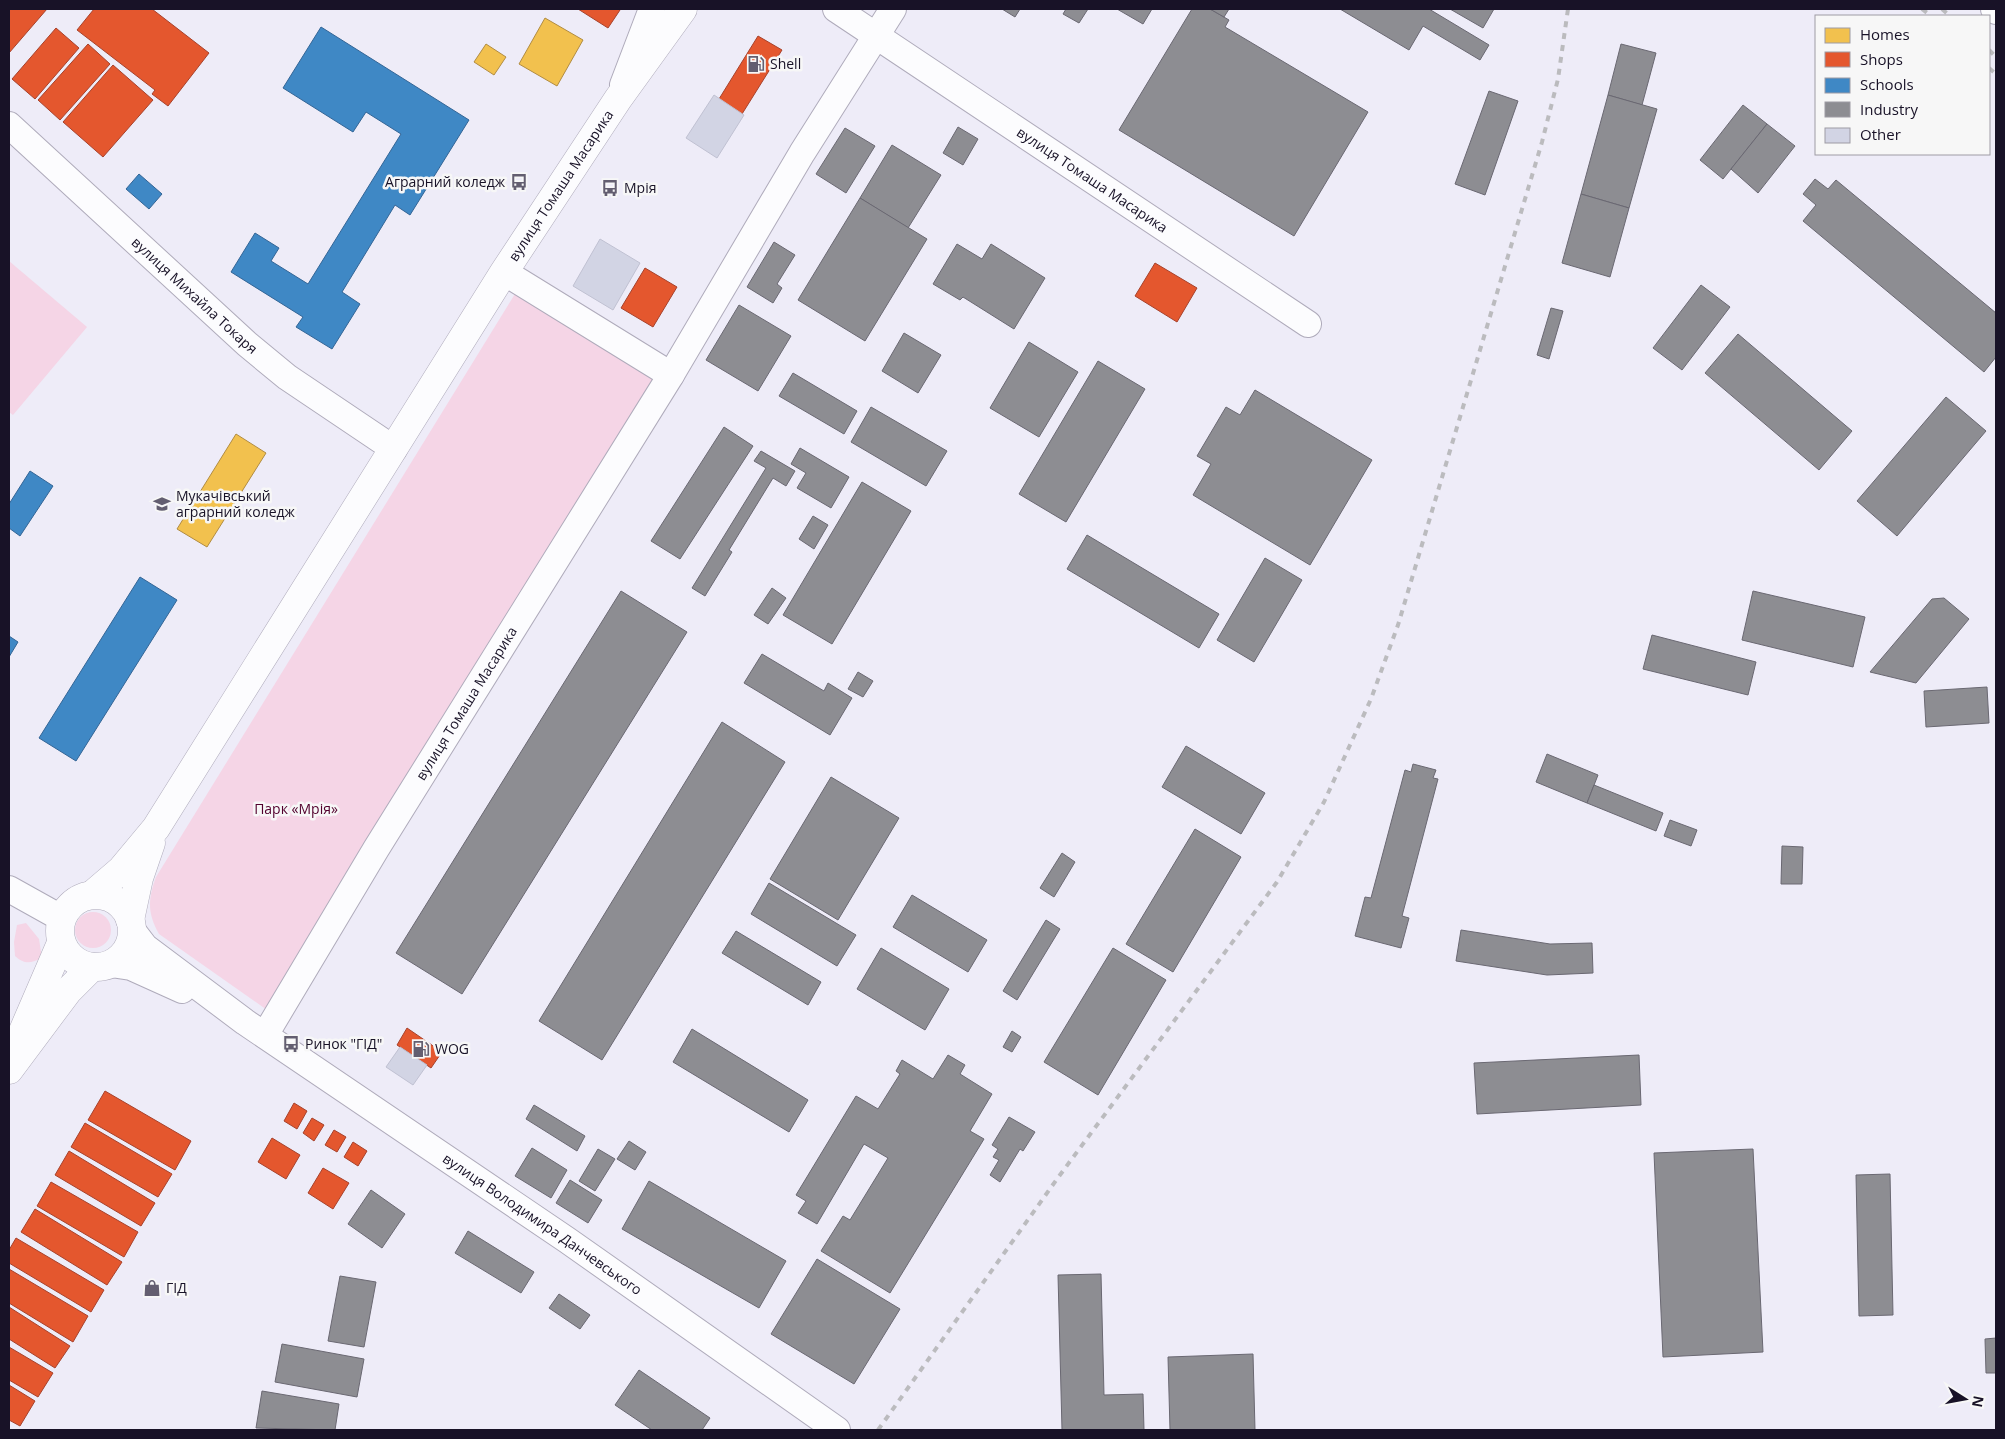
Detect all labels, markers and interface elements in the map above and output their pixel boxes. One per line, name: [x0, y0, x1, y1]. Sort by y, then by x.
legend: [1815, 15, 1990, 155]
text: Homes: [1860, 24, 1910, 44]
text: Shops: [1860, 49, 1903, 69]
fuel station icon: Shell: [746, 54, 766, 74]
place label: Shell: [770, 54, 801, 73]
text: Schools: [1860, 74, 1914, 94]
text: Industry: [1860, 99, 1918, 119]
street label: вулиця Томаша Масарика: [504, 106, 617, 265]
street label: вулиця Томаша Масарика: [1013, 122, 1172, 237]
text: Other: [1860, 124, 1901, 144]
place label: Аграрний коледж: [385, 172, 506, 191]
bus stop icon: Аграрний коледж: [509, 172, 529, 192]
bus stop icon: Мрія: [600, 178, 620, 198]
place label: Мрія: [624, 178, 656, 197]
street label: вулиця Михайла Токаря: [128, 233, 262, 358]
place label: Мукачівський аграрний коледж: [176, 486, 296, 521]
school or university icon: Мукачівський аграрний коледж: [152, 494, 172, 514]
street label: вулиця Томаша Масарика: [411, 623, 521, 784]
park label: Парк «Мрія»: [254, 799, 338, 818]
bus stop icon: Ринок "ГІД": [281, 1034, 301, 1054]
place label: Ринок "ГІД": [305, 1034, 382, 1053]
fuel station icon: WOG: [411, 1039, 431, 1059]
place label: WOG: [435, 1039, 469, 1058]
street label: вулиця Володимира Данчевського: [439, 1149, 646, 1299]
shop icon: ГІД: [142, 1278, 162, 1298]
place label: ГІД: [166, 1278, 187, 1297]
north arrow: [1940, 1374, 1990, 1424]
text: N: [1968, 1394, 1989, 1409]

